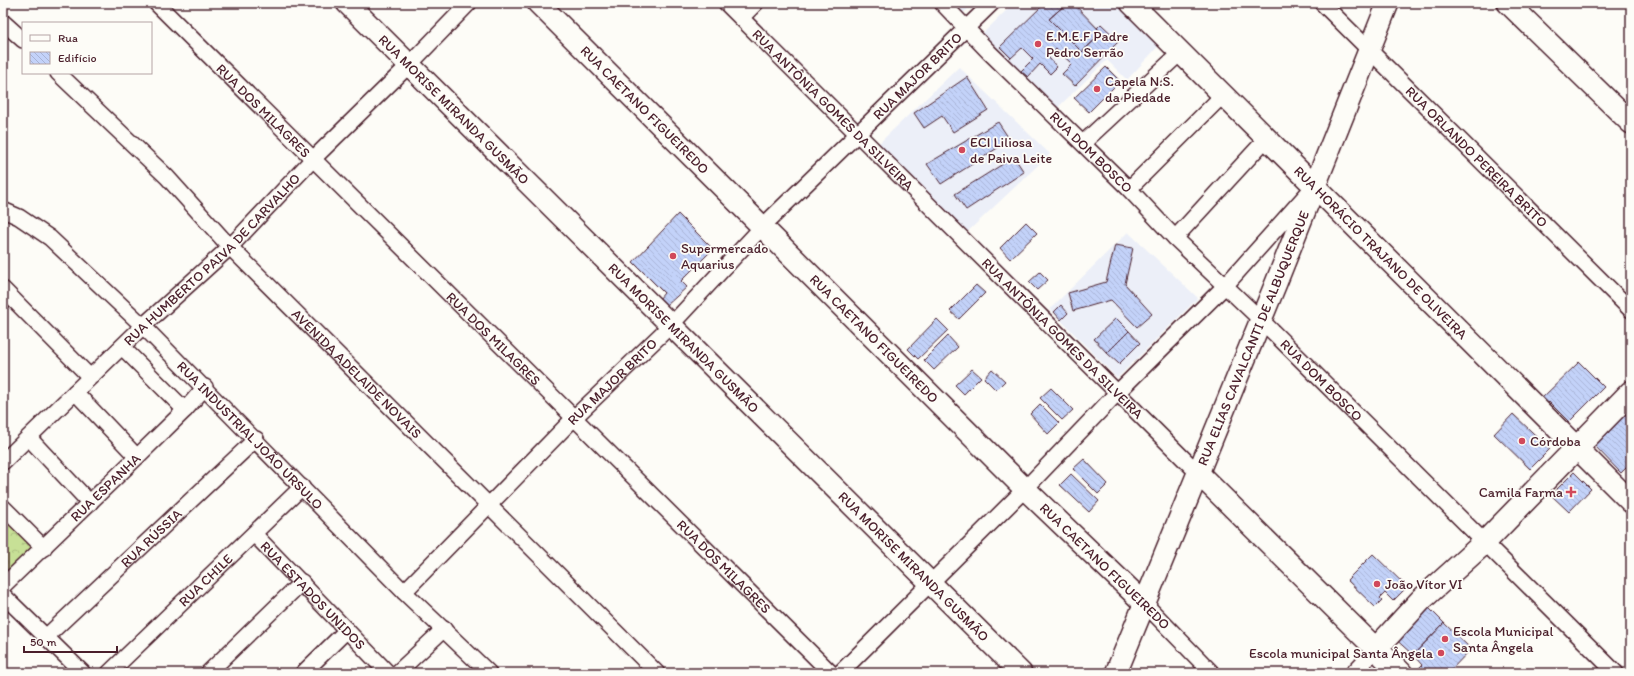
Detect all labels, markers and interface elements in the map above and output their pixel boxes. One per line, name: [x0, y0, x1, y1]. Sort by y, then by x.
legend: [22, 22, 152, 74]
street label: RUA ANTÔNIA GOMES DA SILVEIRA: [748, 26, 917, 194]
place label: E.M.E.F Padre Pedro Serrão: [1046, 28, 1129, 61]
street label: RUA MAJOR BRITO: [869, 29, 966, 123]
text: Rua: [58, 31, 78, 45]
street label: RUA MORISE MIRANDA GUSMÃO: [375, 31, 533, 188]
marker: E.M.E.F Padre Pedro Serrão: [1033, 39, 1043, 49]
street label: RUA CAETANO FIGUEIREDO: [577, 42, 712, 178]
text: Edifício: [58, 51, 97, 65]
street label: RUA DOS MILAGRES: [213, 60, 314, 161]
place label: Capela N.S. da Piedade: [1105, 73, 1174, 106]
street label: RUA ORLANDO PEREIRA BRITO: [1402, 83, 1551, 231]
marker: Capela N.S. da Piedade: [1092, 84, 1102, 94]
street label: RUA DOM BOSCO: [1046, 108, 1136, 197]
place label: ECI Liliosa de Paiva Leite: [970, 134, 1052, 167]
marker: ECI Liliosa de Paiva Leite: [957, 145, 967, 155]
street label: RUA HORÁCIO TRAJANO DE OLIVEIRA: [1290, 163, 1471, 343]
street label: RUA HUMBERTO PAIVA DE CARVALHO: [120, 170, 304, 349]
street label: RUA ELIAS CAVALCANTI DE ALBUQUERQUE: [1194, 208, 1313, 468]
place label: Supermercado Aquarius: [681, 240, 768, 273]
marker: Supermercado Aquarius: [668, 251, 678, 261]
street label: RUA ANTÔNIA GOMES DA SILVEIRA: [978, 255, 1147, 423]
street label: RUA MORISE MIRANDA GUSMÃO: [605, 260, 762, 417]
street label: RUA CAETANO FIGUEIREDO: [806, 271, 942, 407]
street label: RUA DOS MILAGRES: [443, 289, 544, 389]
street label: AVENIDA ADELAIDE NOVAIS: [288, 306, 425, 442]
street label: RUA MAJOR BRITO: [564, 335, 661, 429]
street label: RUA DOM BOSCO: [1276, 336, 1366, 425]
street label: RUA INDUSTRIAL JOÃO ÚRSULO: [173, 358, 326, 513]
place label: Córdoba: [1530, 433, 1581, 450]
marker: Córdoba: [1517, 436, 1527, 446]
street label: RUA ESPANHA: [67, 450, 144, 525]
place label: Camila Farma: [1479, 484, 1563, 501]
marker: Camila Farma: [1566, 487, 1576, 497]
street label: RUA MORISE MIRANDA GUSMÃO: [834, 488, 992, 645]
street label: RUA CAETANO FIGUEIREDO: [1036, 500, 1173, 633]
street label: RUA RÚSSIA: [117, 505, 186, 571]
street label: RUA DOS MILAGRES: [673, 516, 774, 617]
street label: RUA ESTADOS UNIDOS: [257, 538, 369, 653]
street label: RUA CHILE: [175, 550, 237, 610]
place label: João Vítor VI: [1385, 576, 1462, 593]
marker: João Vítor VI: [1372, 579, 1382, 589]
place label: Escola Municipal Santa Ângela: [1453, 623, 1553, 656]
scale bar: [24, 628, 117, 654]
marker: Escola Municipal Santa Ângela: [1440, 634, 1450, 644]
text: 50 m: [30, 635, 56, 649]
place label: Escola municipal Santa Ângela: [1249, 645, 1434, 662]
marker: Escola municipal Santa Ângela: [1436, 648, 1446, 658]

